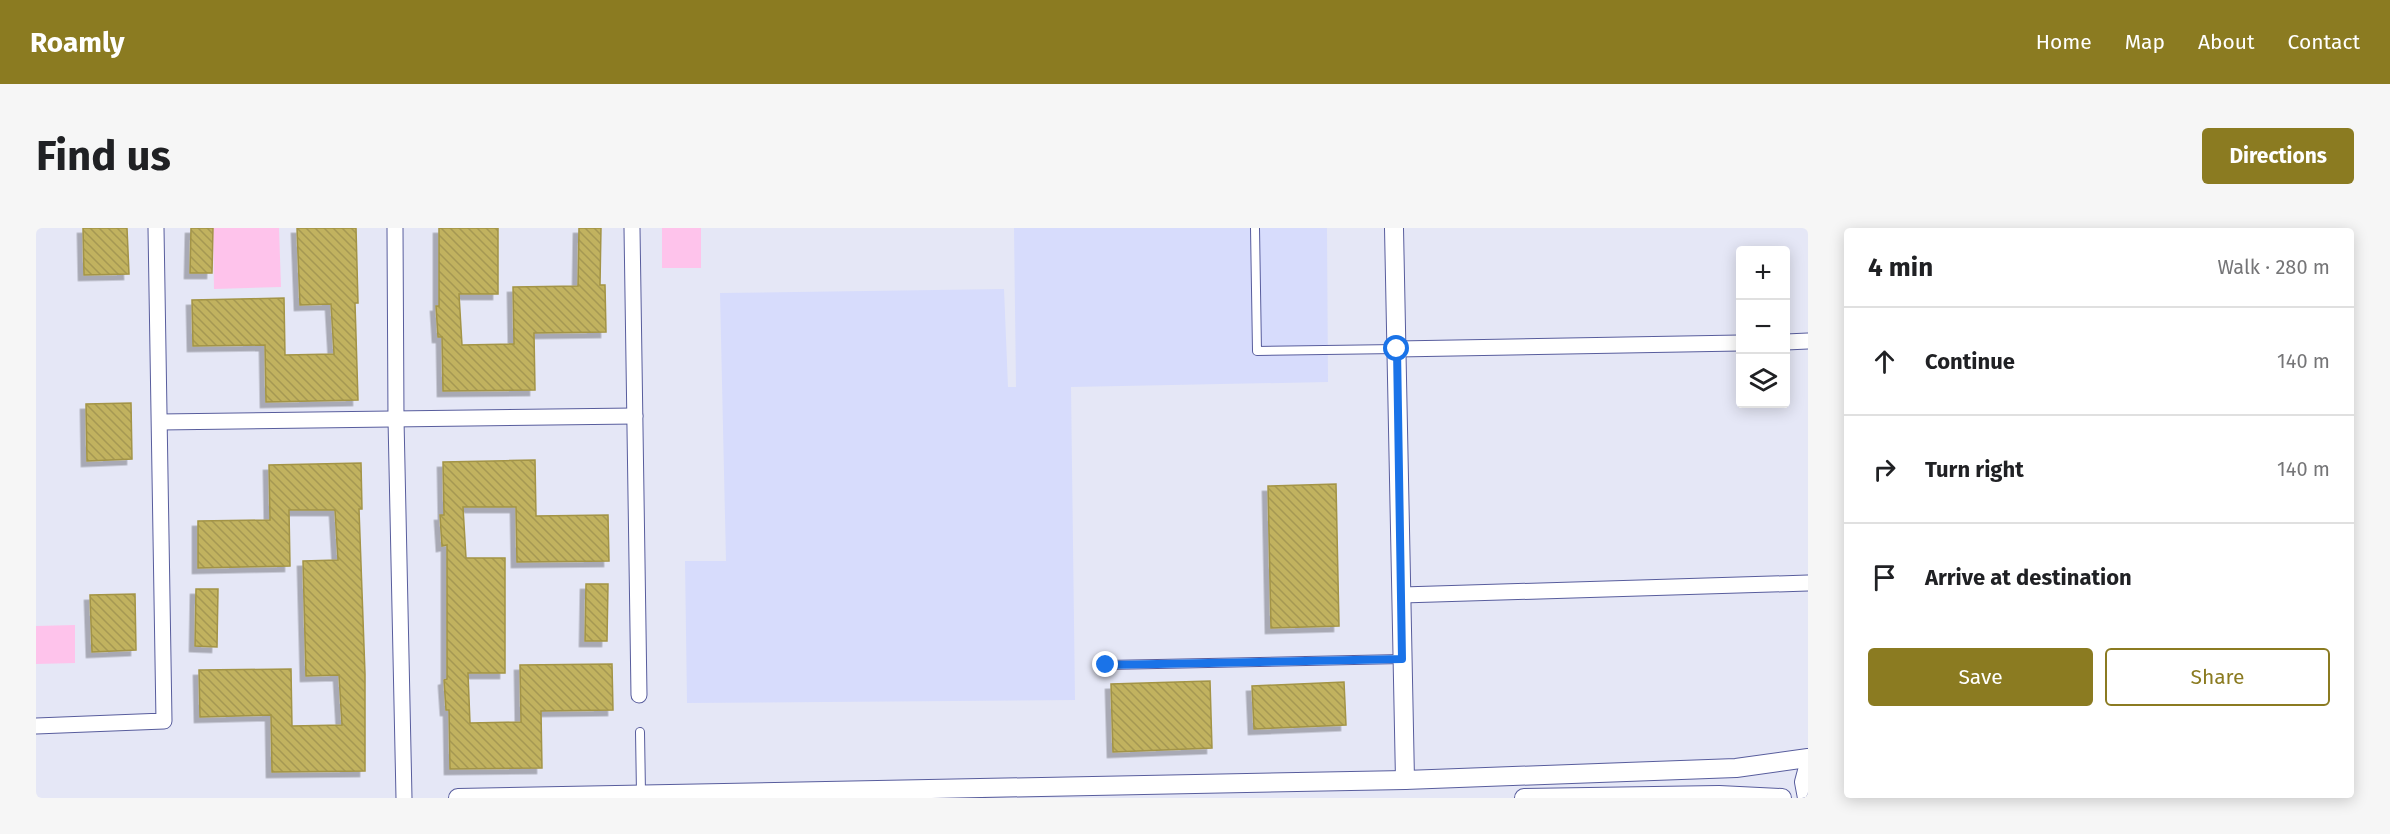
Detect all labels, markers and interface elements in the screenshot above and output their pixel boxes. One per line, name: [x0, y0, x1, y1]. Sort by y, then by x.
text: Roamly: [30, 26, 124, 59]
text: Home: [2036, 29, 2092, 55]
text: Map: [2125, 29, 2165, 55]
text: About: [2198, 29, 2255, 55]
text: Contact: [2288, 29, 2360, 55]
button: Directions: [2202, 128, 2354, 184]
text: Find us: [36, 131, 171, 181]
map controls: [1736, 246, 1790, 408]
button: +: [1736, 246, 1790, 300]
text: 4 min: [1868, 252, 1933, 283]
text: Walk · 280 m: [2217, 255, 2330, 279]
button: −: [1736, 300, 1790, 354]
route start: [1383, 335, 1409, 361]
icon: ahead: [1868, 345, 1901, 378]
text: Continue: [1925, 348, 2015, 375]
text: 140 m: [2277, 349, 2330, 373]
button: layers: [1736, 354, 1790, 408]
icon: right: [1868, 453, 1901, 486]
text: Turn right: [1925, 456, 2024, 483]
text: 140 m: [2277, 457, 2330, 481]
icon: arrive: [1868, 561, 1901, 594]
text: Arrive at destination: [1925, 564, 2132, 591]
button: Save: [1868, 648, 2093, 706]
button: Share: [2105, 648, 2330, 706]
route end: [1092, 651, 1118, 677]

